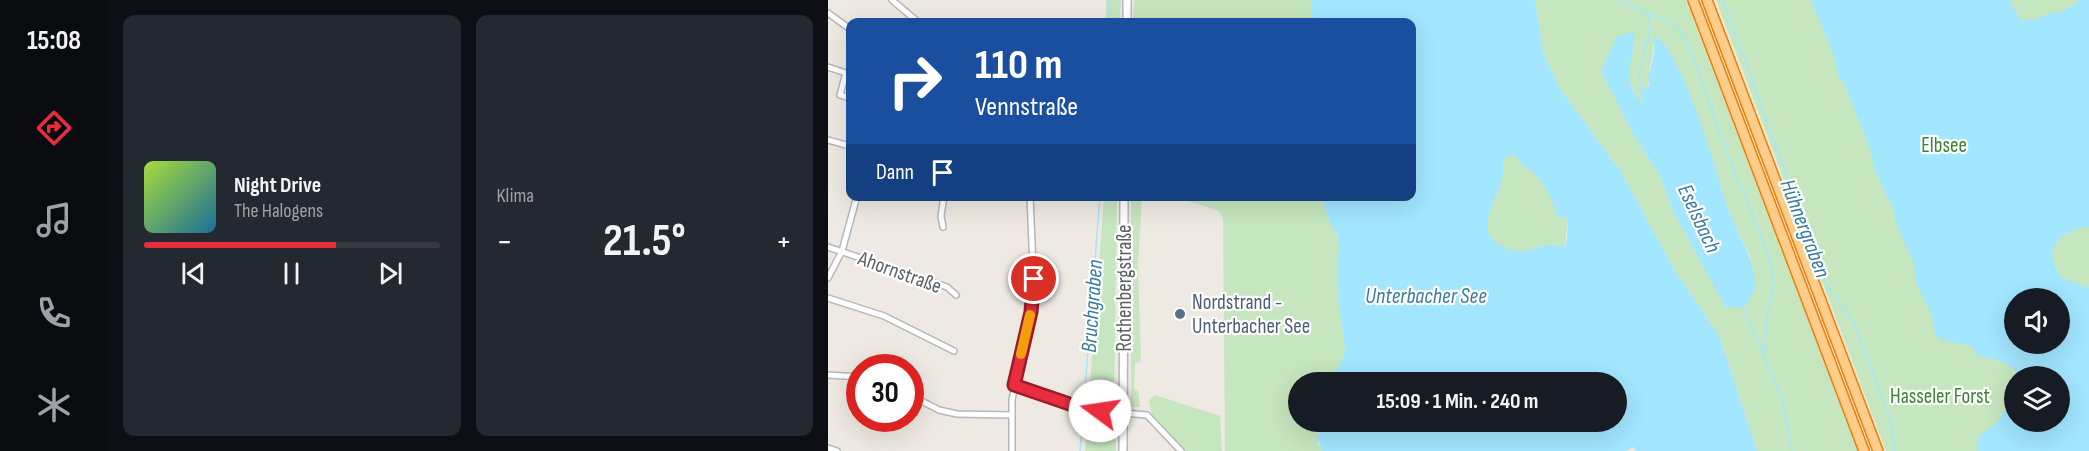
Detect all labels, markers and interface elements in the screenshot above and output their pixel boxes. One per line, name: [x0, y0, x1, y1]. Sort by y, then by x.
text: 15:08: [27, 25, 81, 57]
text: 110 m: [975, 40, 1062, 91]
icon: right: [876, 42, 954, 120]
text: Vennstraße: [975, 91, 1078, 123]
icon: directions: [33, 107, 75, 149]
park label: Elbsee: [1921, 133, 1967, 158]
icon: arrive: [926, 156, 959, 189]
text: Dann: [876, 159, 914, 186]
text: Night Drive: [234, 172, 321, 199]
water label: Hühnergraben: [1773, 176, 1836, 282]
water label: Eselsbach: [1671, 180, 1726, 257]
text: Klima: [497, 184, 534, 208]
icon: music: [33, 199, 75, 241]
text: The Halogens: [234, 199, 323, 223]
text: 21.5°: [603, 214, 686, 269]
text: −: [497, 222, 513, 262]
text: +: [776, 222, 792, 262]
street label: Rothenbergstraße: [1112, 225, 1137, 351]
street label: Ahornstraße: [854, 246, 945, 299]
pin: [1008, 253, 1059, 304]
icon: previous: [177, 257, 210, 290]
icon: pause: [275, 257, 308, 290]
icon: next: [374, 257, 407, 290]
water label: Bruchgraben: [1076, 259, 1109, 353]
icon: arrive: [1017, 262, 1050, 295]
water label: Unterbacher See: [1365, 283, 1487, 310]
map controls: [2004, 288, 2070, 432]
button: sound: [2004, 288, 2070, 354]
place label: Nordstrand - Unterbacher See: [1192, 290, 1310, 339]
icon: phone: [33, 292, 75, 334]
marker: Nordstrand - Unterbacher See: [1173, 307, 1187, 321]
speed limit sign: 30: [846, 354, 924, 432]
button: layers: [2004, 366, 2070, 432]
position arrow: [1068, 379, 1132, 443]
icon: climate: [33, 384, 75, 426]
park label: Hasseler Forst: [1890, 384, 1990, 409]
text: 15:09 · 1 Min. · 240 m: [1377, 388, 1538, 415]

